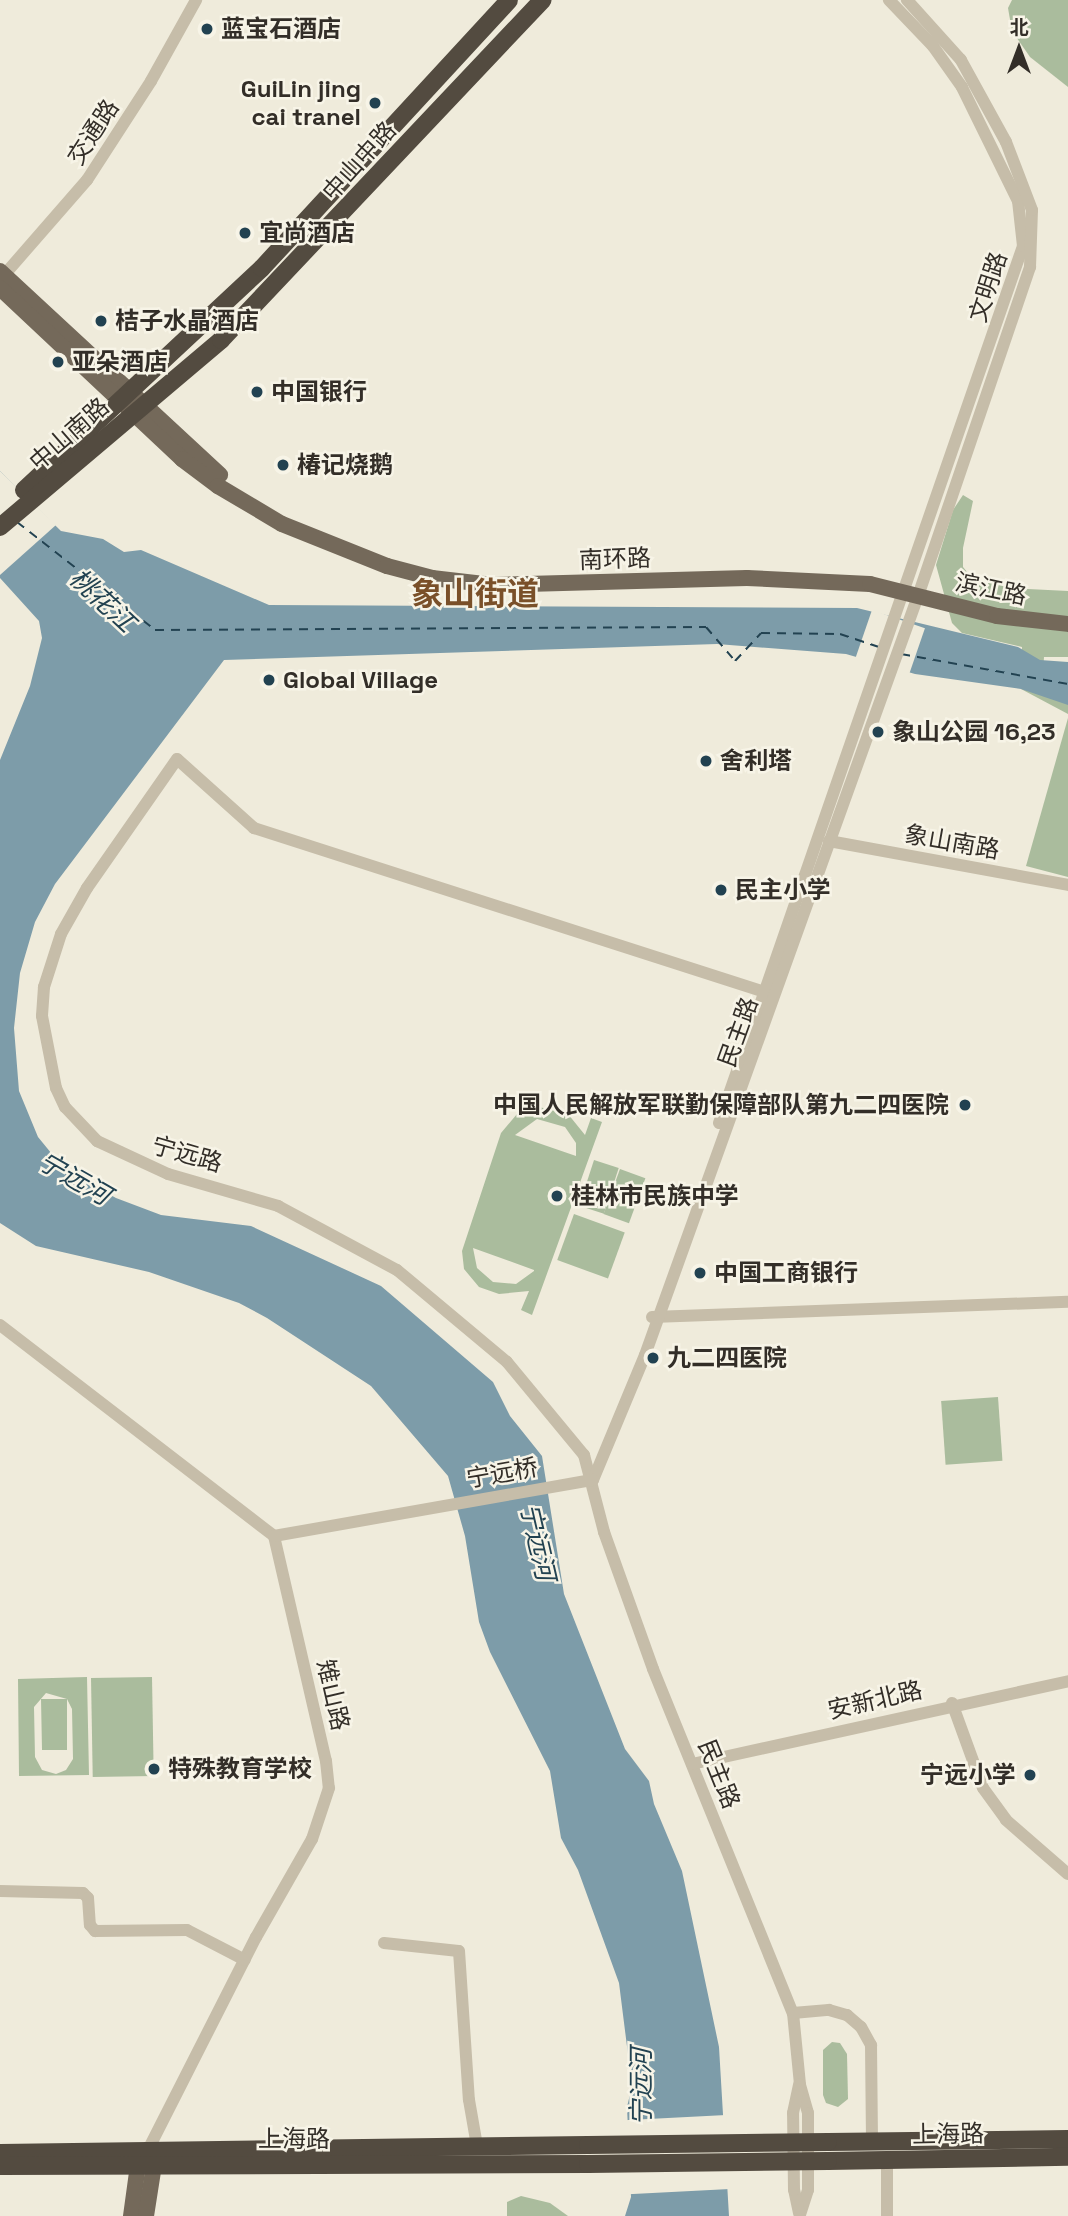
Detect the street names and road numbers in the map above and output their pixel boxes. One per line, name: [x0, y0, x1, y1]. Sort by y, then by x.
street label: 交通路: [61, 94, 125, 170]
street label: 中山中路: [316, 116, 402, 206]
street label: 文明路: [963, 248, 1013, 326]
street label: 中山南路: [23, 392, 115, 476]
street label: 南环路: [579, 543, 651, 575]
street label: 滨江路: [953, 567, 1029, 611]
street label: 象山南路: [902, 819, 1002, 865]
street label: 民主路: [712, 993, 764, 1071]
street label: 宁远路: [148, 1130, 226, 1178]
street label: 宁远桥: [464, 1453, 540, 1493]
street label: 雉山路: [311, 1657, 355, 1733]
street label: 安新北路: [825, 1675, 925, 1725]
street label: 民主路: [692, 1735, 746, 1813]
street label: 上海路: [912, 2119, 984, 2149]
street label: 上海路: [258, 2125, 330, 2153]

